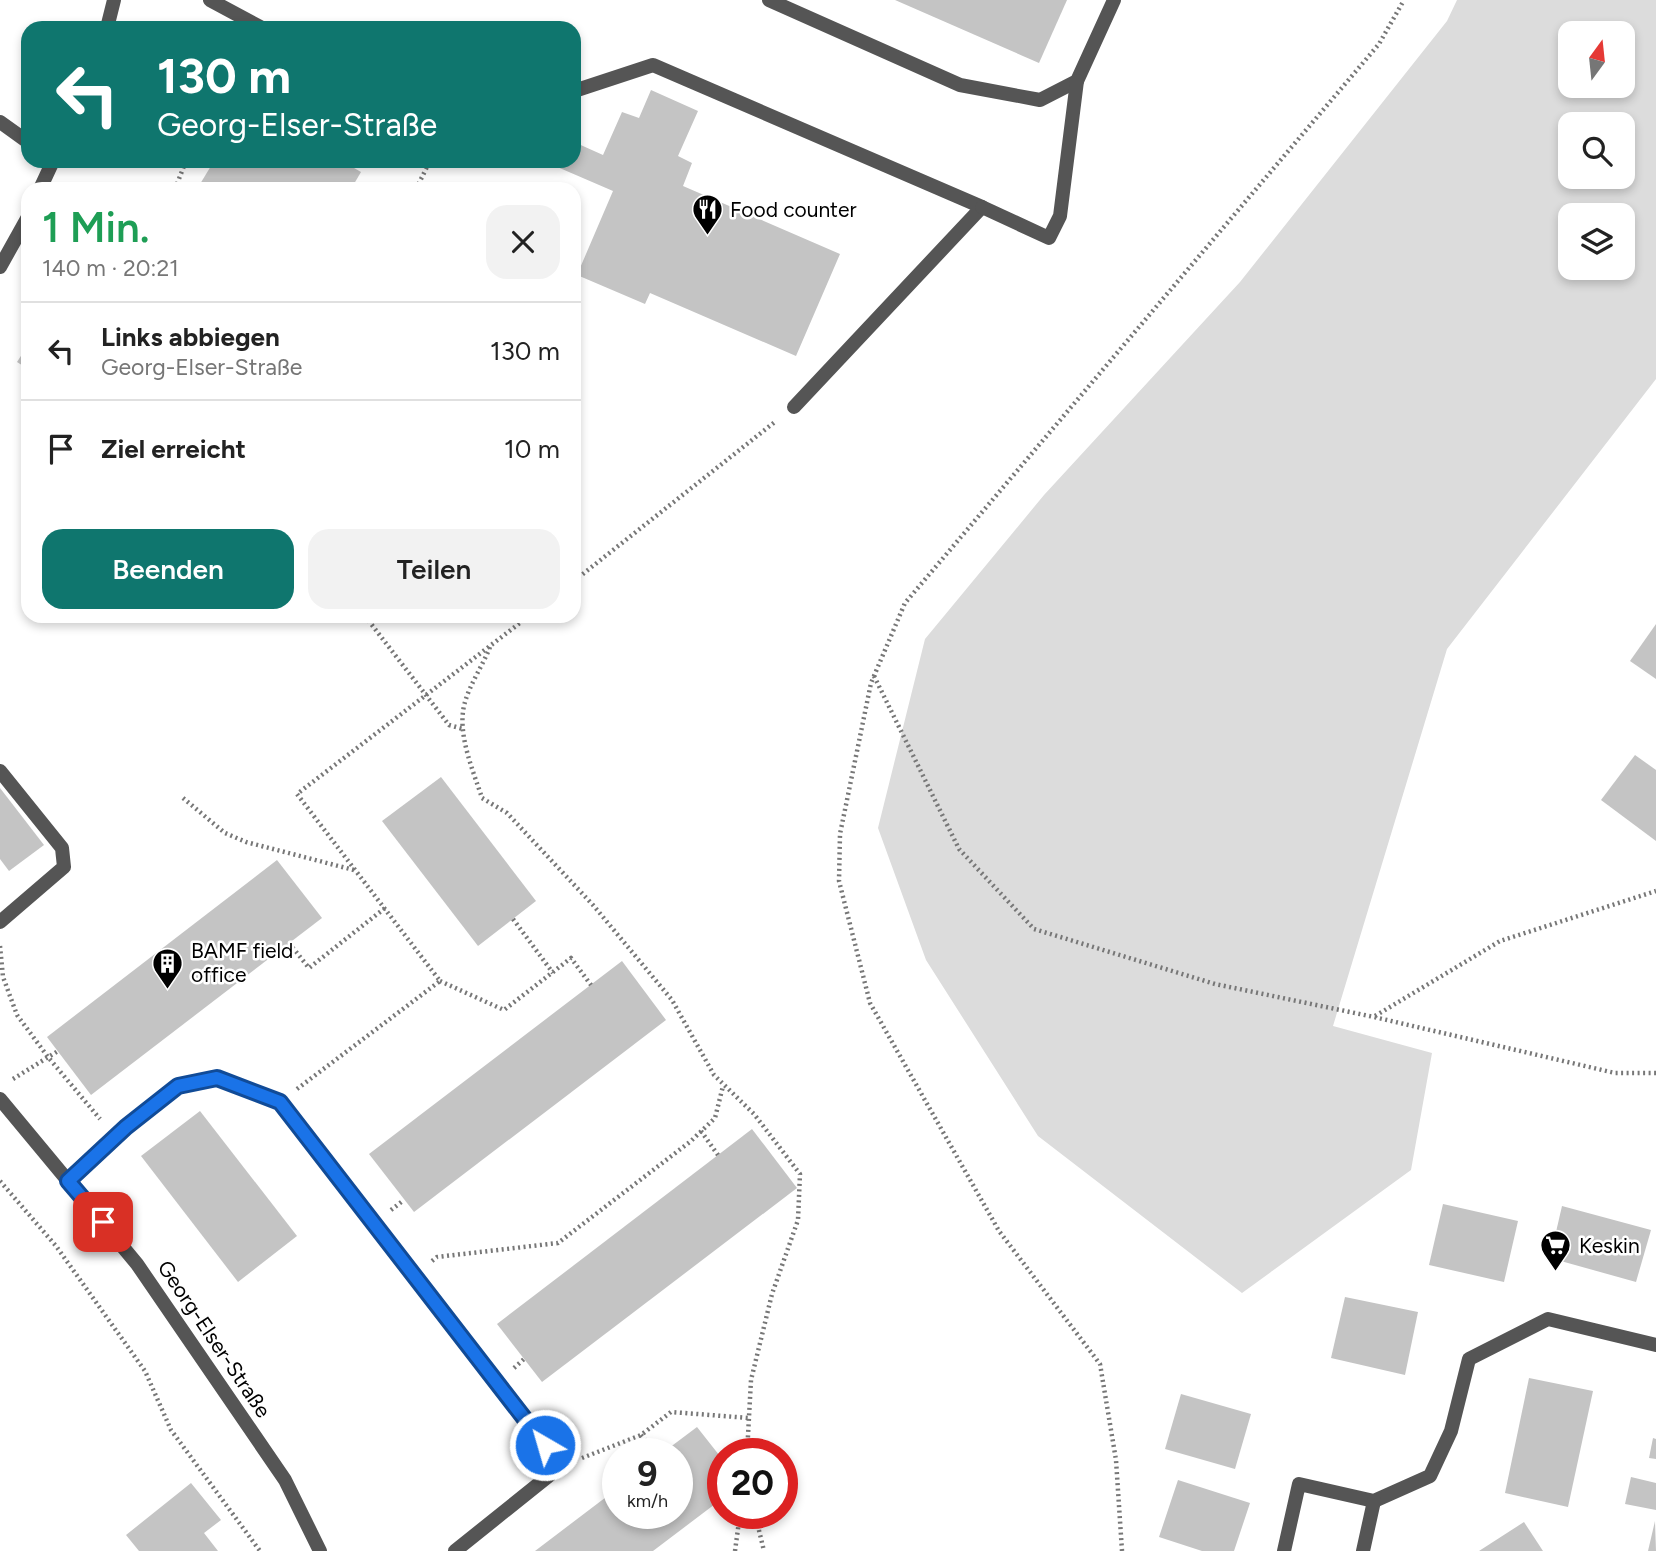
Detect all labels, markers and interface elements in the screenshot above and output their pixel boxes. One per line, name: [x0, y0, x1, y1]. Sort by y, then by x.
north arrow: [1558, 21, 1634, 98]
map controls: [1558, 21, 1635, 280]
text: 130 m: [157, 46, 291, 105]
icon: left: [42, 49, 133, 140]
text: Georg-Elser-Straße: [157, 106, 437, 144]
button: search: [1558, 112, 1635, 189]
restaurant icon: Food counter: [690, 193, 724, 237]
place label: Food counter: [730, 197, 857, 222]
text: 1 Min.: [42, 202, 149, 253]
button: layers: [1558, 203, 1635, 280]
button: close: [486, 205, 560, 279]
text: 140 m · 20:21: [42, 254, 179, 282]
text: Links abbiegen: [101, 321, 280, 353]
icon: left: [42, 332, 80, 370]
text: 130 m: [490, 335, 560, 367]
text: Georg-Elser-Straße: [101, 353, 302, 381]
icon: arrive: [42, 430, 80, 468]
text: Ziel erreicht: [101, 433, 246, 465]
text: 10 m: [504, 433, 560, 465]
button: Beenden: [42, 529, 294, 609]
button: Teilen: [308, 529, 560, 609]
place label: BAMF field office: [191, 938, 293, 987]
building icon: BAMF field office: [151, 946, 185, 990]
pin: [73, 1192, 133, 1252]
icon: arrive: [84, 1203, 122, 1241]
supermarket icon: Keskin: [1539, 1229, 1573, 1273]
place label: Keskin: [1579, 1233, 1640, 1258]
street label: Georg-Elser-Straße: [153, 1255, 276, 1422]
position arrow: [508, 1408, 582, 1482]
speed limit sign: 20: [707, 1438, 798, 1529]
text: 9: [637, 1453, 658, 1495]
text: km/h: [627, 1490, 668, 1512]

